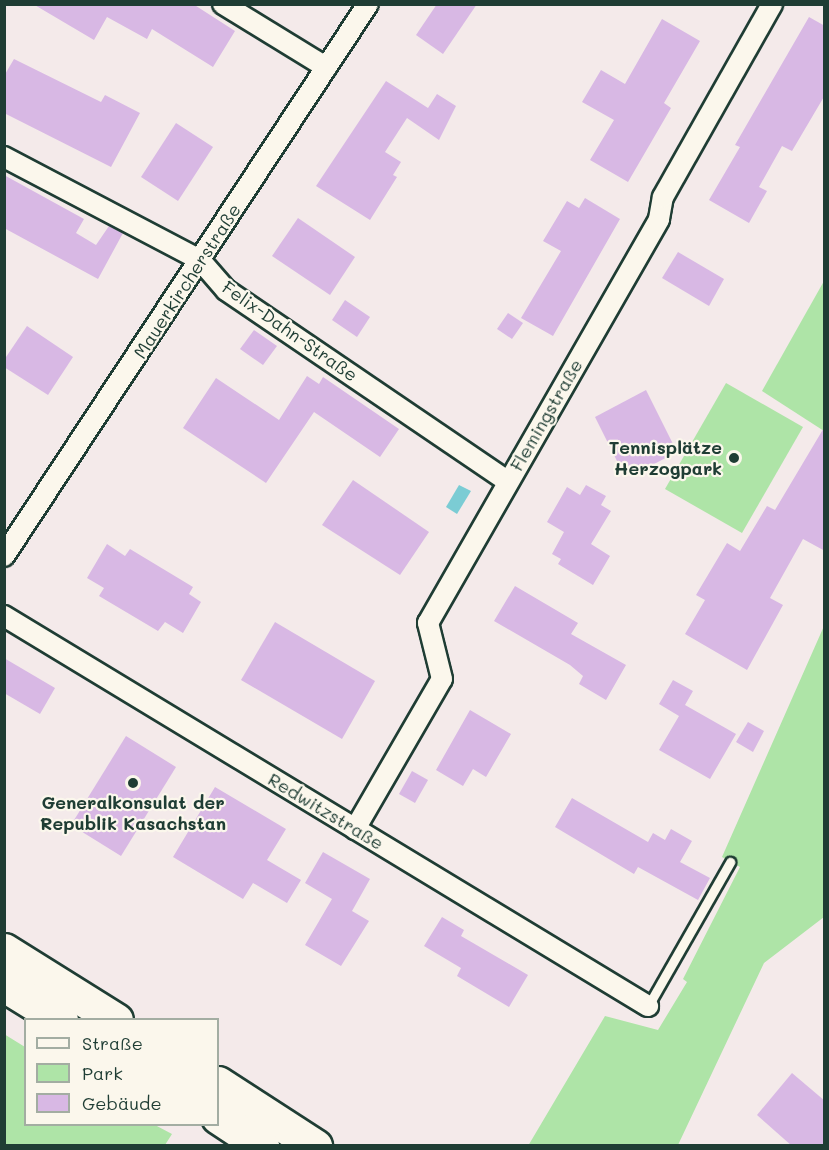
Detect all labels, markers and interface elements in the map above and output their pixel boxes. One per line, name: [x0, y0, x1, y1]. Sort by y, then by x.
street label: Mauerkircherstraße: [129, 200, 245, 362]
street label: Felix-Dahn-Straße: [218, 276, 362, 386]
street label: Flemingstraße: [505, 355, 587, 475]
place label: Tennisplätze Herzogpark: [609, 437, 722, 480]
marker: Tennisplätze Herzogpark: [727, 451, 741, 465]
street label: Redwitzstraße: [264, 768, 388, 854]
marker: Generalkonsulat der Republik Kasachstan: [126, 776, 140, 790]
place label: Generalkonsulat der Republik Kasachstan: [40, 792, 226, 834]
legend: [24, 1018, 219, 1126]
text: Straße: [82, 1031, 143, 1055]
text: Park: [82, 1061, 123, 1085]
text: Gebäude: [82, 1091, 162, 1115]

